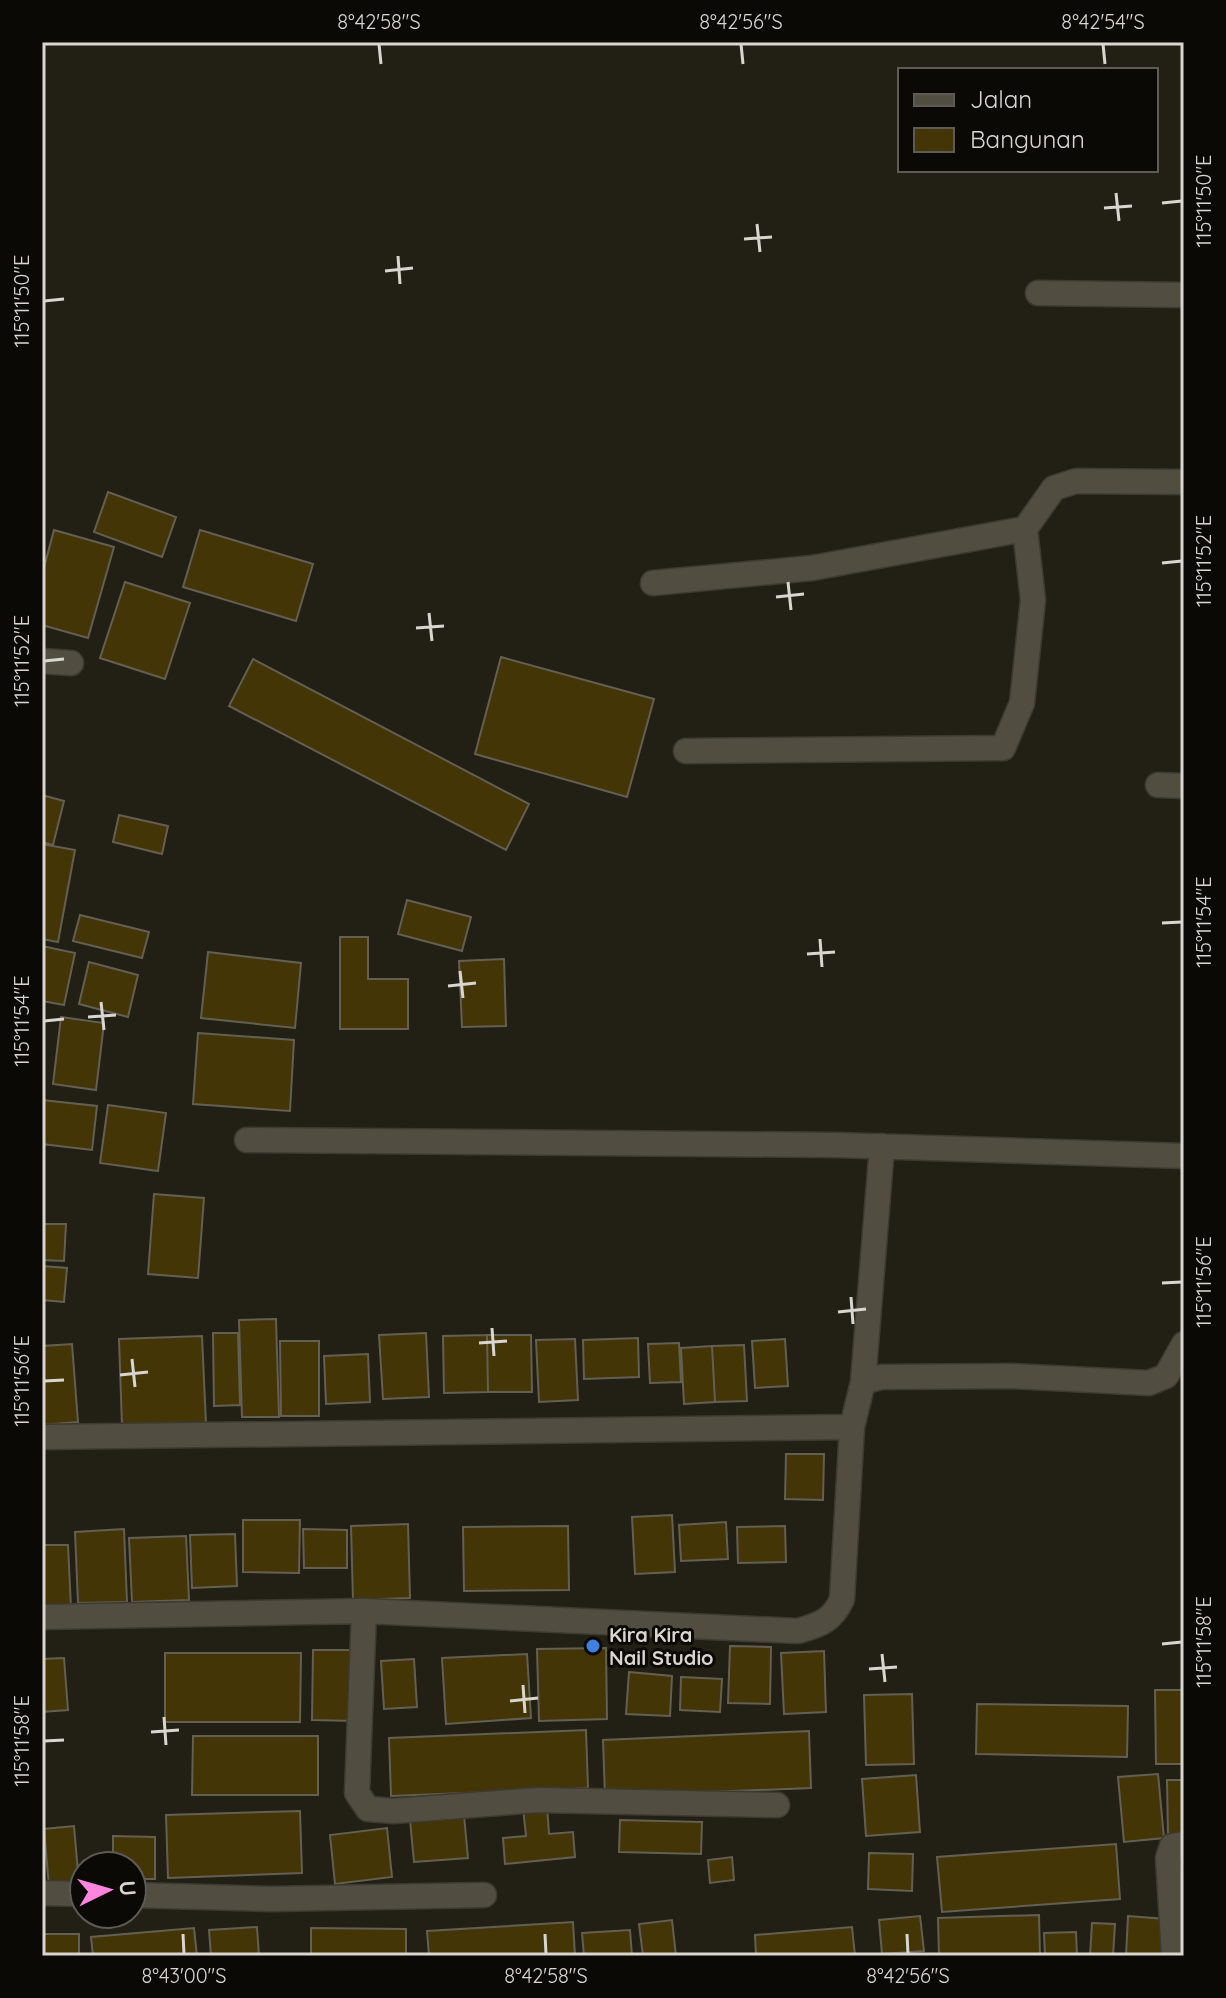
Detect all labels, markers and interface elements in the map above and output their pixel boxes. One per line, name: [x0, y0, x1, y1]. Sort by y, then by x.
text: 8°42'58"S: [337, 9, 421, 34]
text: 8°42'56"S: [699, 9, 783, 34]
text: 8°42'54"S: [1061, 9, 1145, 34]
legend: [898, 68, 1158, 172]
text: Jalan: [970, 84, 1032, 114]
text: Bangunan: [970, 124, 1085, 154]
text: 115°11'50"E: [1191, 155, 1216, 247]
text: 115°11'50"E: [9, 255, 34, 347]
text: 115°11'52"E: [1191, 515, 1216, 607]
text: 115°11'52"E: [9, 615, 34, 707]
text: 115°11'54"E: [1191, 876, 1216, 968]
text: 115°11'54"E: [9, 975, 34, 1067]
text: 115°11'56"E: [1191, 1236, 1216, 1328]
text: 115°11'56"E: [9, 1335, 34, 1427]
text: 115°11'58"E: [1191, 1596, 1216, 1688]
place label: Kira Kira Nail Studio: [609, 1622, 714, 1670]
marker: Kira Kira Nail Studio: [584, 1637, 602, 1655]
text: 115°11'58"E: [9, 1695, 34, 1787]
north arrow: [68, 1850, 148, 1930]
text: U: [113, 1879, 143, 1897]
text: 8°43'00"S: [141, 1963, 227, 1988]
text: 8°42'58"S: [504, 1963, 588, 1988]
text: 8°42'56"S: [866, 1963, 950, 1988]

